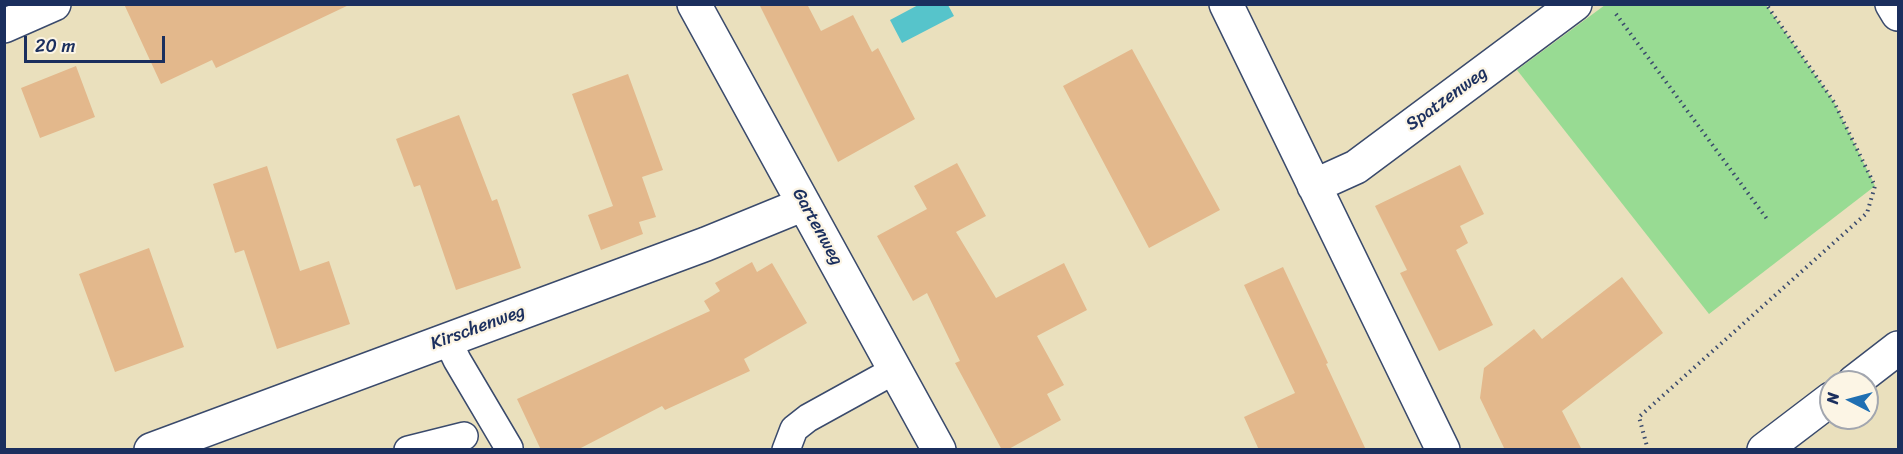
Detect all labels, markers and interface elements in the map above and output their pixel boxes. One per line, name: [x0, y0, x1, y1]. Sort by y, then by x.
scale bar: [27, 24, 168, 62]
text: 20 m: [35, 30, 75, 62]
street label: Spatzenweg: [1402, 62, 1492, 136]
street label: Gartenweg: [787, 185, 847, 269]
street label: Kirschenweg: [428, 301, 528, 355]
north arrow: [1819, 370, 1879, 430]
text: N: [1818, 391, 1848, 405]

